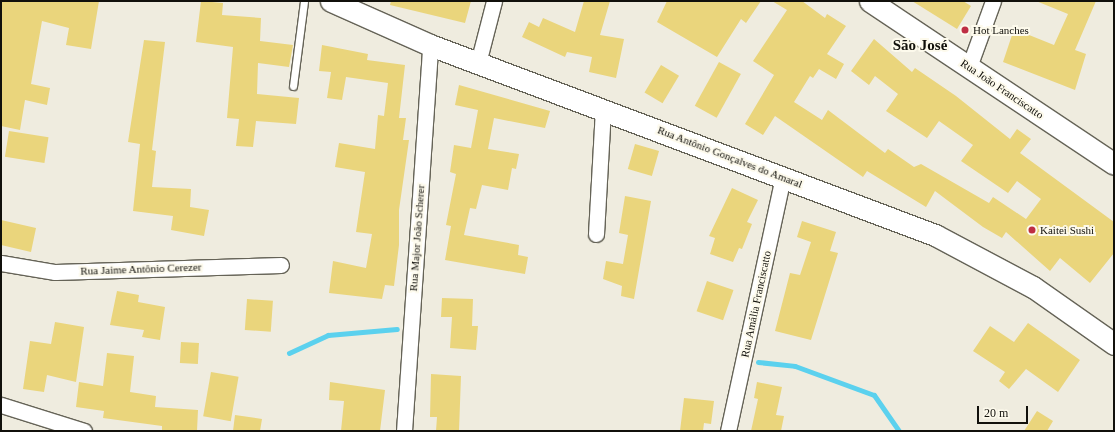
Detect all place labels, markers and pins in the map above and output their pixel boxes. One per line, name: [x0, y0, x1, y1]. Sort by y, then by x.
place label: Hot Lanches: [973, 23, 1029, 37]
marker: Hot Lanches: [960, 25, 970, 35]
place label: Kaitei Sushi: [1040, 223, 1094, 237]
marker: Kaitei Sushi: [1027, 225, 1037, 235]

